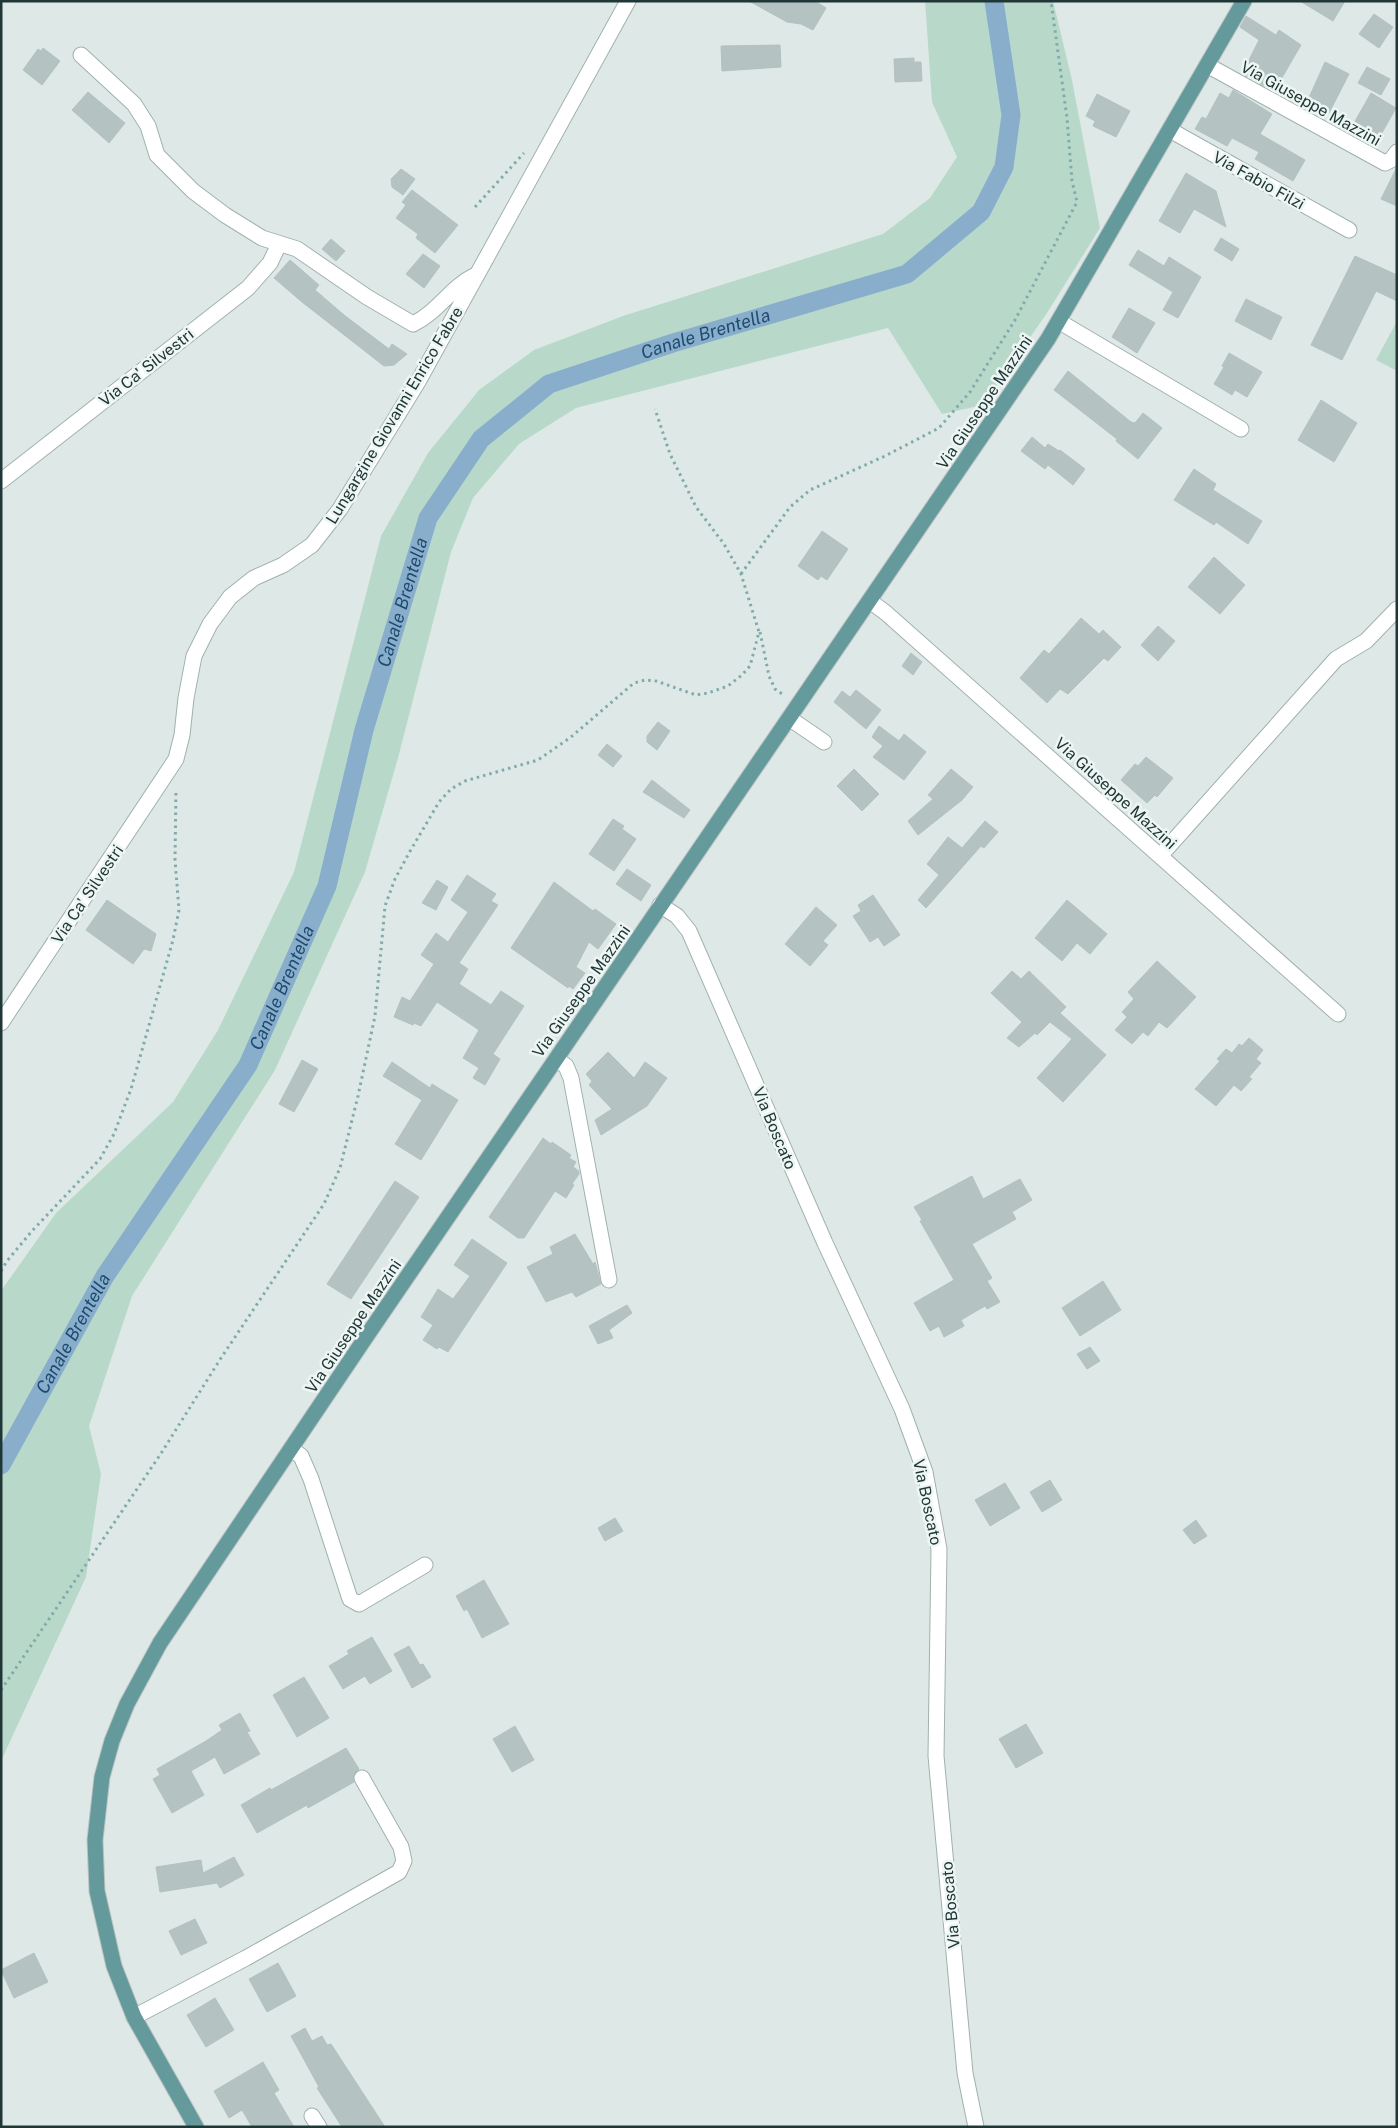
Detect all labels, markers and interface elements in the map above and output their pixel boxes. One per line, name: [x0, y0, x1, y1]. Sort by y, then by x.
street label: Via Giuseppe Mazzini: [1237, 57, 1384, 150]
street label: Via Fabio Filzi: [1209, 147, 1308, 214]
street label: Lungargine Giovanni Enrico Fabre: [322, 303, 467, 527]
water label: Canale Brentella: [638, 304, 772, 363]
street label: Via Ca' Silvestri: [95, 325, 197, 410]
street label: Via Giuseppe Mazzini: [933, 332, 1036, 473]
water label: Canale Brentella: [373, 535, 431, 669]
street label: Via Giuseppe Mazzini: [1051, 734, 1180, 853]
street label: Via Ca' Silvestri: [47, 841, 127, 947]
street label: Via Giuseppe Mazzini: [529, 921, 634, 1061]
water label: Canale Brentella: [245, 922, 318, 1053]
street label: Via Boscato: [749, 1084, 800, 1172]
street label: Via Giuseppe Mazzini: [302, 1256, 405, 1397]
water label: Canale Brentella: [31, 1270, 114, 1397]
street label: Via Boscato: [909, 1457, 946, 1547]
street label: Via Boscato: [937, 1861, 964, 1949]

